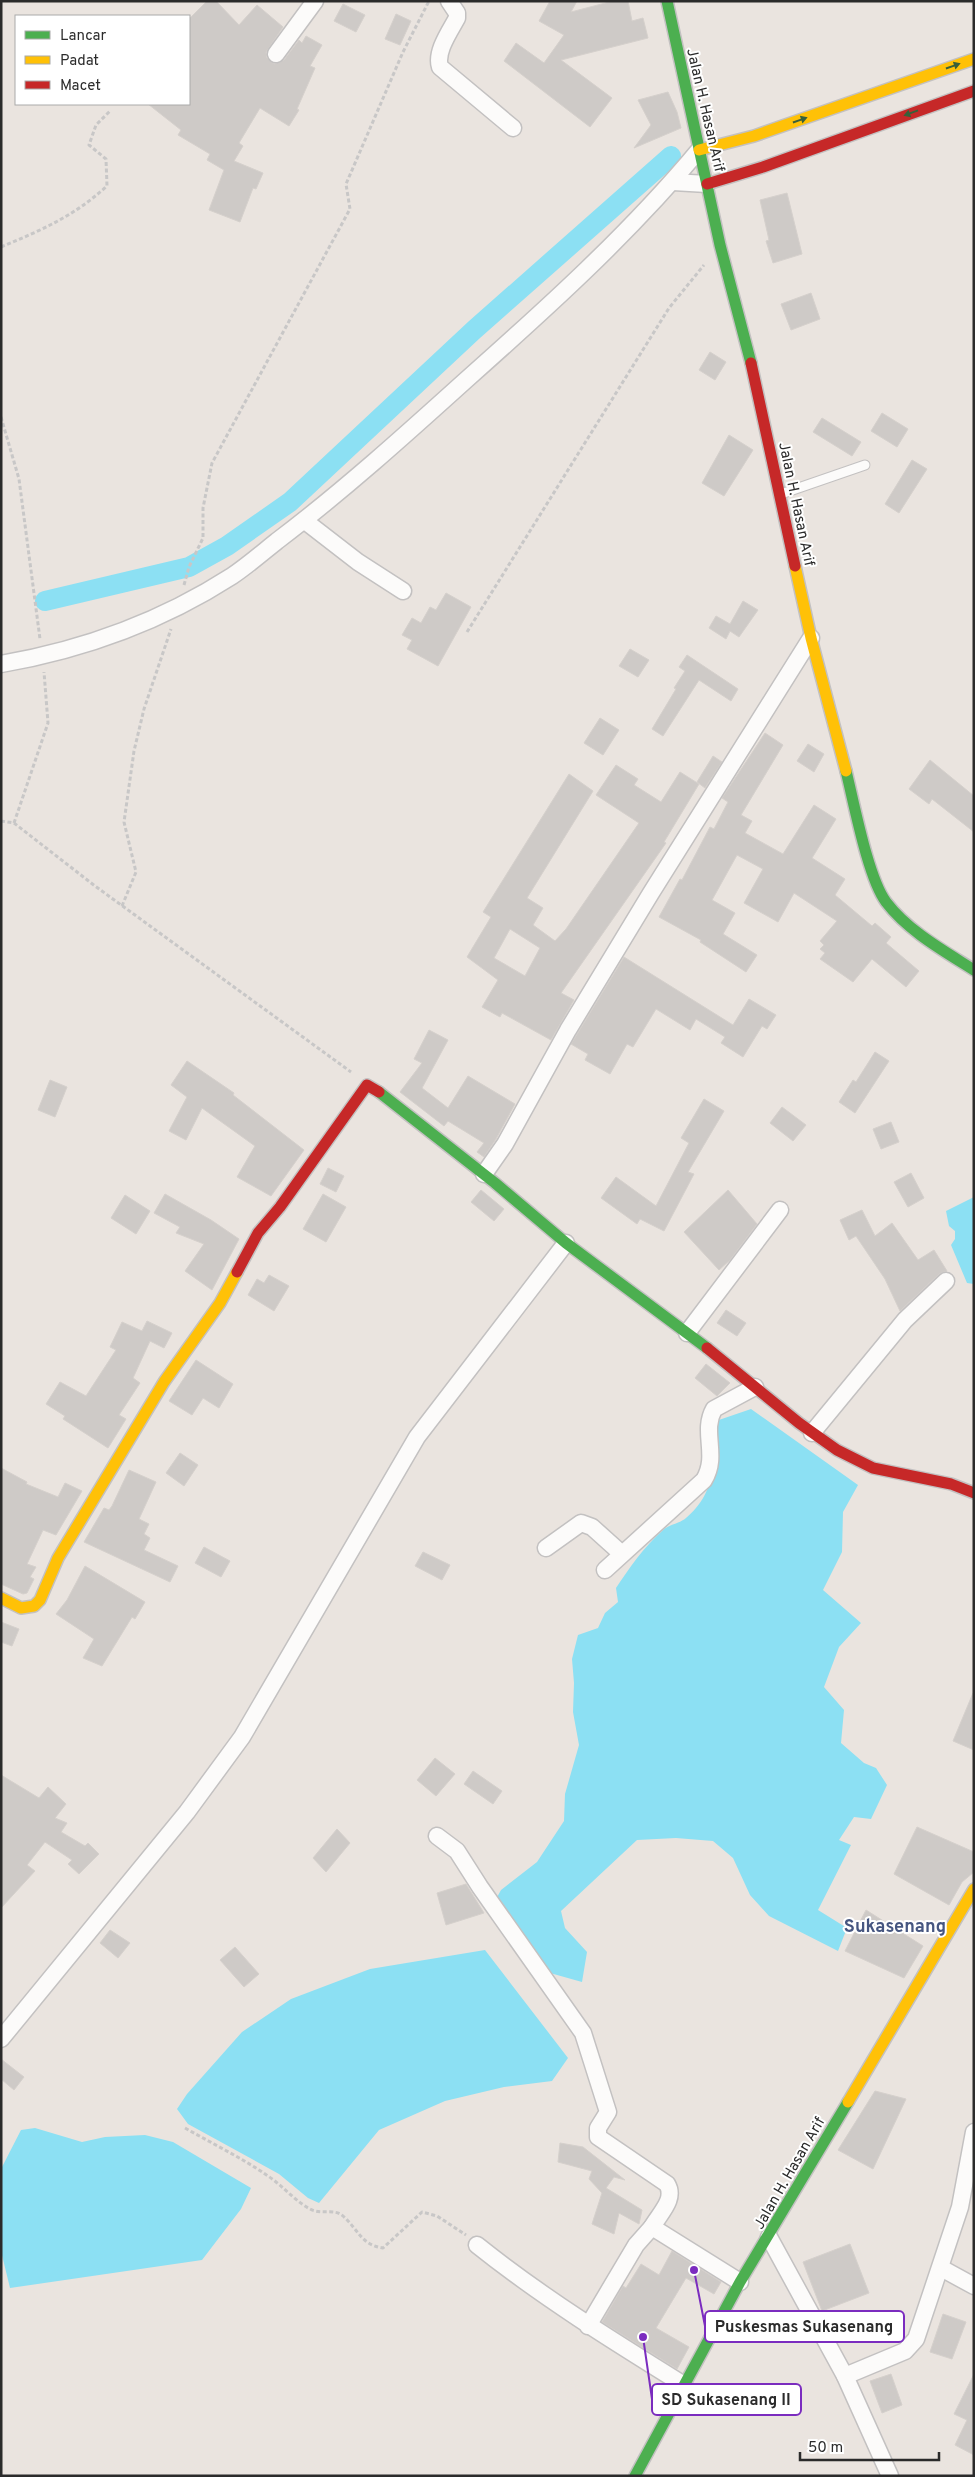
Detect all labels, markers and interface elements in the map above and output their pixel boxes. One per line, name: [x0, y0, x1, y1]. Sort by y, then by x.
legend: [15, 15, 190, 105]
text: Lancar: [60, 27, 107, 46]
street label: Jalan H. Hasan Arif: [681, 47, 728, 174]
text: Padat: [60, 52, 99, 71]
one-way arrow: [946, 62, 961, 70]
text: Macet: [60, 77, 101, 96]
one-way arrow: [904, 110, 919, 117]
one-way arrow: [793, 116, 808, 124]
street label: Jalan H. Hasan Arif: [773, 441, 818, 568]
district label: Sukasenang: [844, 1916, 946, 1939]
street label: Jalan H. Hasan Arif: [750, 2114, 830, 2233]
callout: Puskesmas Sukasenang: [705, 2311, 904, 2342]
text: Puskesmas Sukasenang: [715, 2318, 893, 2338]
callout: SD Sukasenang II: [652, 2384, 801, 2415]
text: SD Sukasenang II: [661, 2391, 791, 2411]
scale bar: [800, 2430, 939, 2462]
text: 50 m: [808, 2439, 843, 2458]

